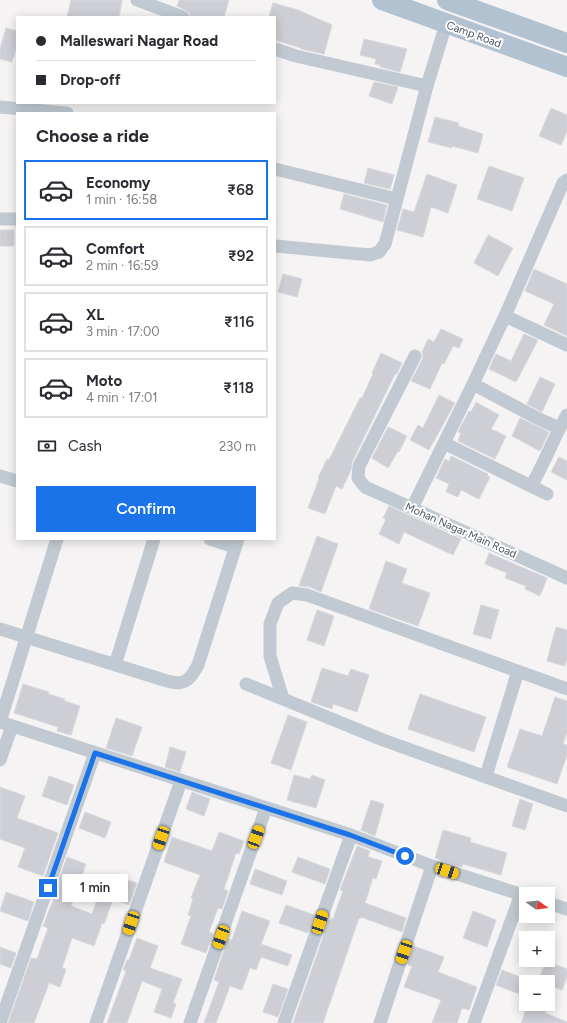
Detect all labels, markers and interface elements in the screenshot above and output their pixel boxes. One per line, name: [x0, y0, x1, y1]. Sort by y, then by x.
street label: Camp Road: [445, 19, 503, 50]
text: Malleswari Nagar Road: [60, 32, 218, 50]
text: Drop-off: [60, 71, 121, 89]
text: Choose a ride: [36, 125, 149, 147]
icon: car: [38, 172, 74, 208]
text: Economy: [86, 174, 151, 192]
text: ₹68: [227, 181, 254, 199]
text: 1 min · 16:58: [86, 192, 157, 207]
icon: car: [38, 238, 74, 274]
text: Comfort: [86, 240, 145, 258]
text: ₹92: [228, 247, 254, 265]
text: 2 min · 16:59: [86, 258, 158, 273]
icon: car: [38, 304, 74, 340]
text: XL: [86, 306, 104, 324]
text: ₹116: [224, 313, 254, 331]
text: 3 min · 17:00: [86, 324, 160, 339]
icon: car: [38, 370, 74, 406]
text: Moto: [86, 372, 122, 390]
text: ₹118: [223, 379, 254, 397]
text: 4 min · 17:01: [86, 390, 158, 405]
icon: cash: [36, 435, 58, 457]
text: Cash: [68, 437, 102, 455]
text: 230 m: [219, 439, 256, 454]
button: Confirm: [36, 486, 256, 532]
street label: Mohan Nagar Main Road: [403, 500, 519, 561]
car: [246, 824, 266, 850]
car: [151, 825, 171, 851]
route start: [396, 847, 414, 865]
car: [434, 862, 460, 880]
callout: 1 min: [62, 874, 128, 902]
route end: [39, 879, 57, 897]
text: 1 min: [80, 880, 110, 895]
north arrow: [519, 887, 555, 923]
map controls: [519, 887, 555, 1011]
car: [310, 909, 330, 935]
car: [121, 910, 141, 936]
car: [211, 924, 231, 950]
button: +: [519, 931, 555, 967]
car: [394, 939, 414, 965]
button: −: [519, 975, 555, 1011]

